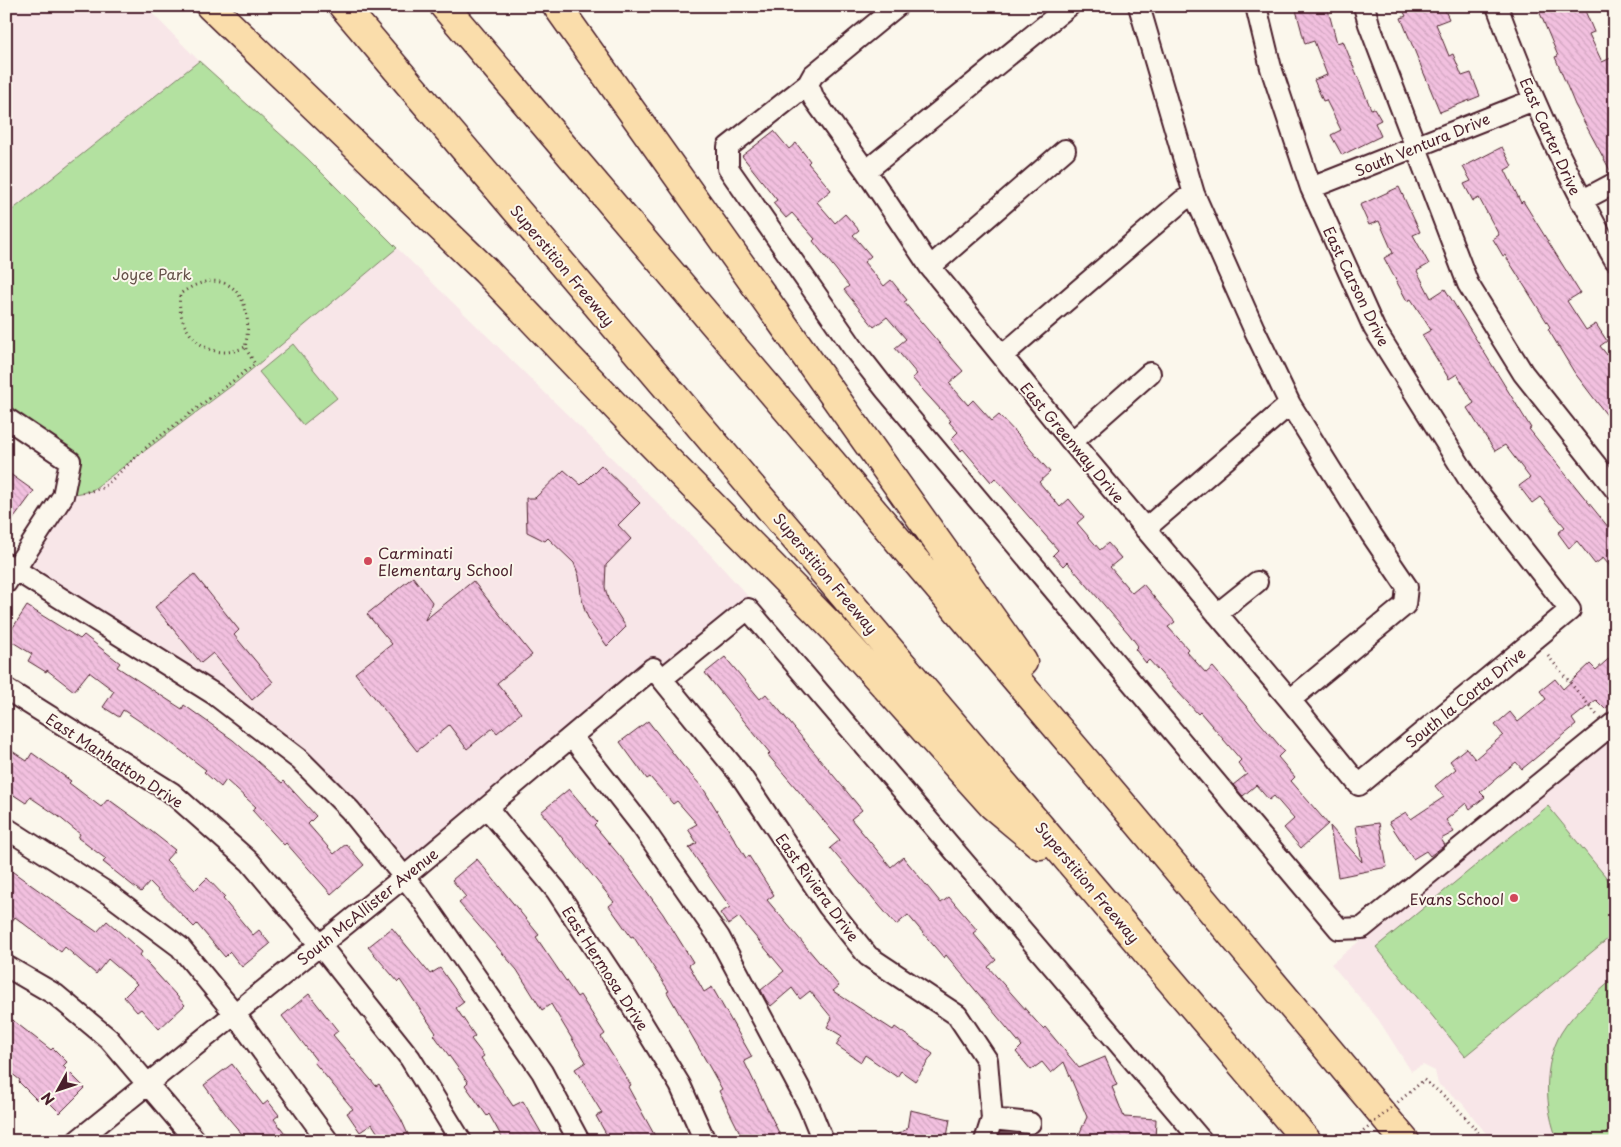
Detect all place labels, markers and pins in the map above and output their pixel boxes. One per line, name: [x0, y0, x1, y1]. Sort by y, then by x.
place label: Carminati Elementary School: [378, 541, 513, 581]
marker: Carminati Elementary School: [362, 555, 374, 567]
place label: Evans School: [1410, 887, 1504, 910]
marker: Evans School: [1508, 892, 1520, 904]

